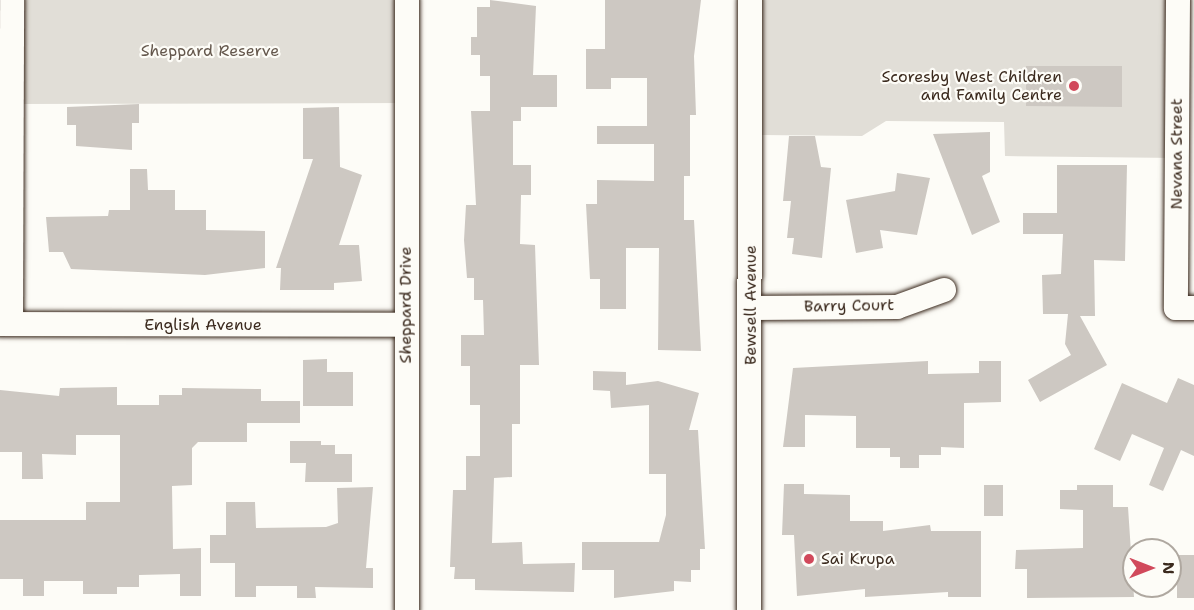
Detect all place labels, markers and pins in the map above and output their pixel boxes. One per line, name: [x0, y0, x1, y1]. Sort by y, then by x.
place label: Scoresby West Children and Family Centre: [882, 67, 1062, 105]
marker: Scoresby West Children and Family Centre: [1067, 79, 1081, 93]
place label: Sai Krupa: [821, 549, 895, 569]
marker: Sai Krupa: [802, 552, 816, 566]

